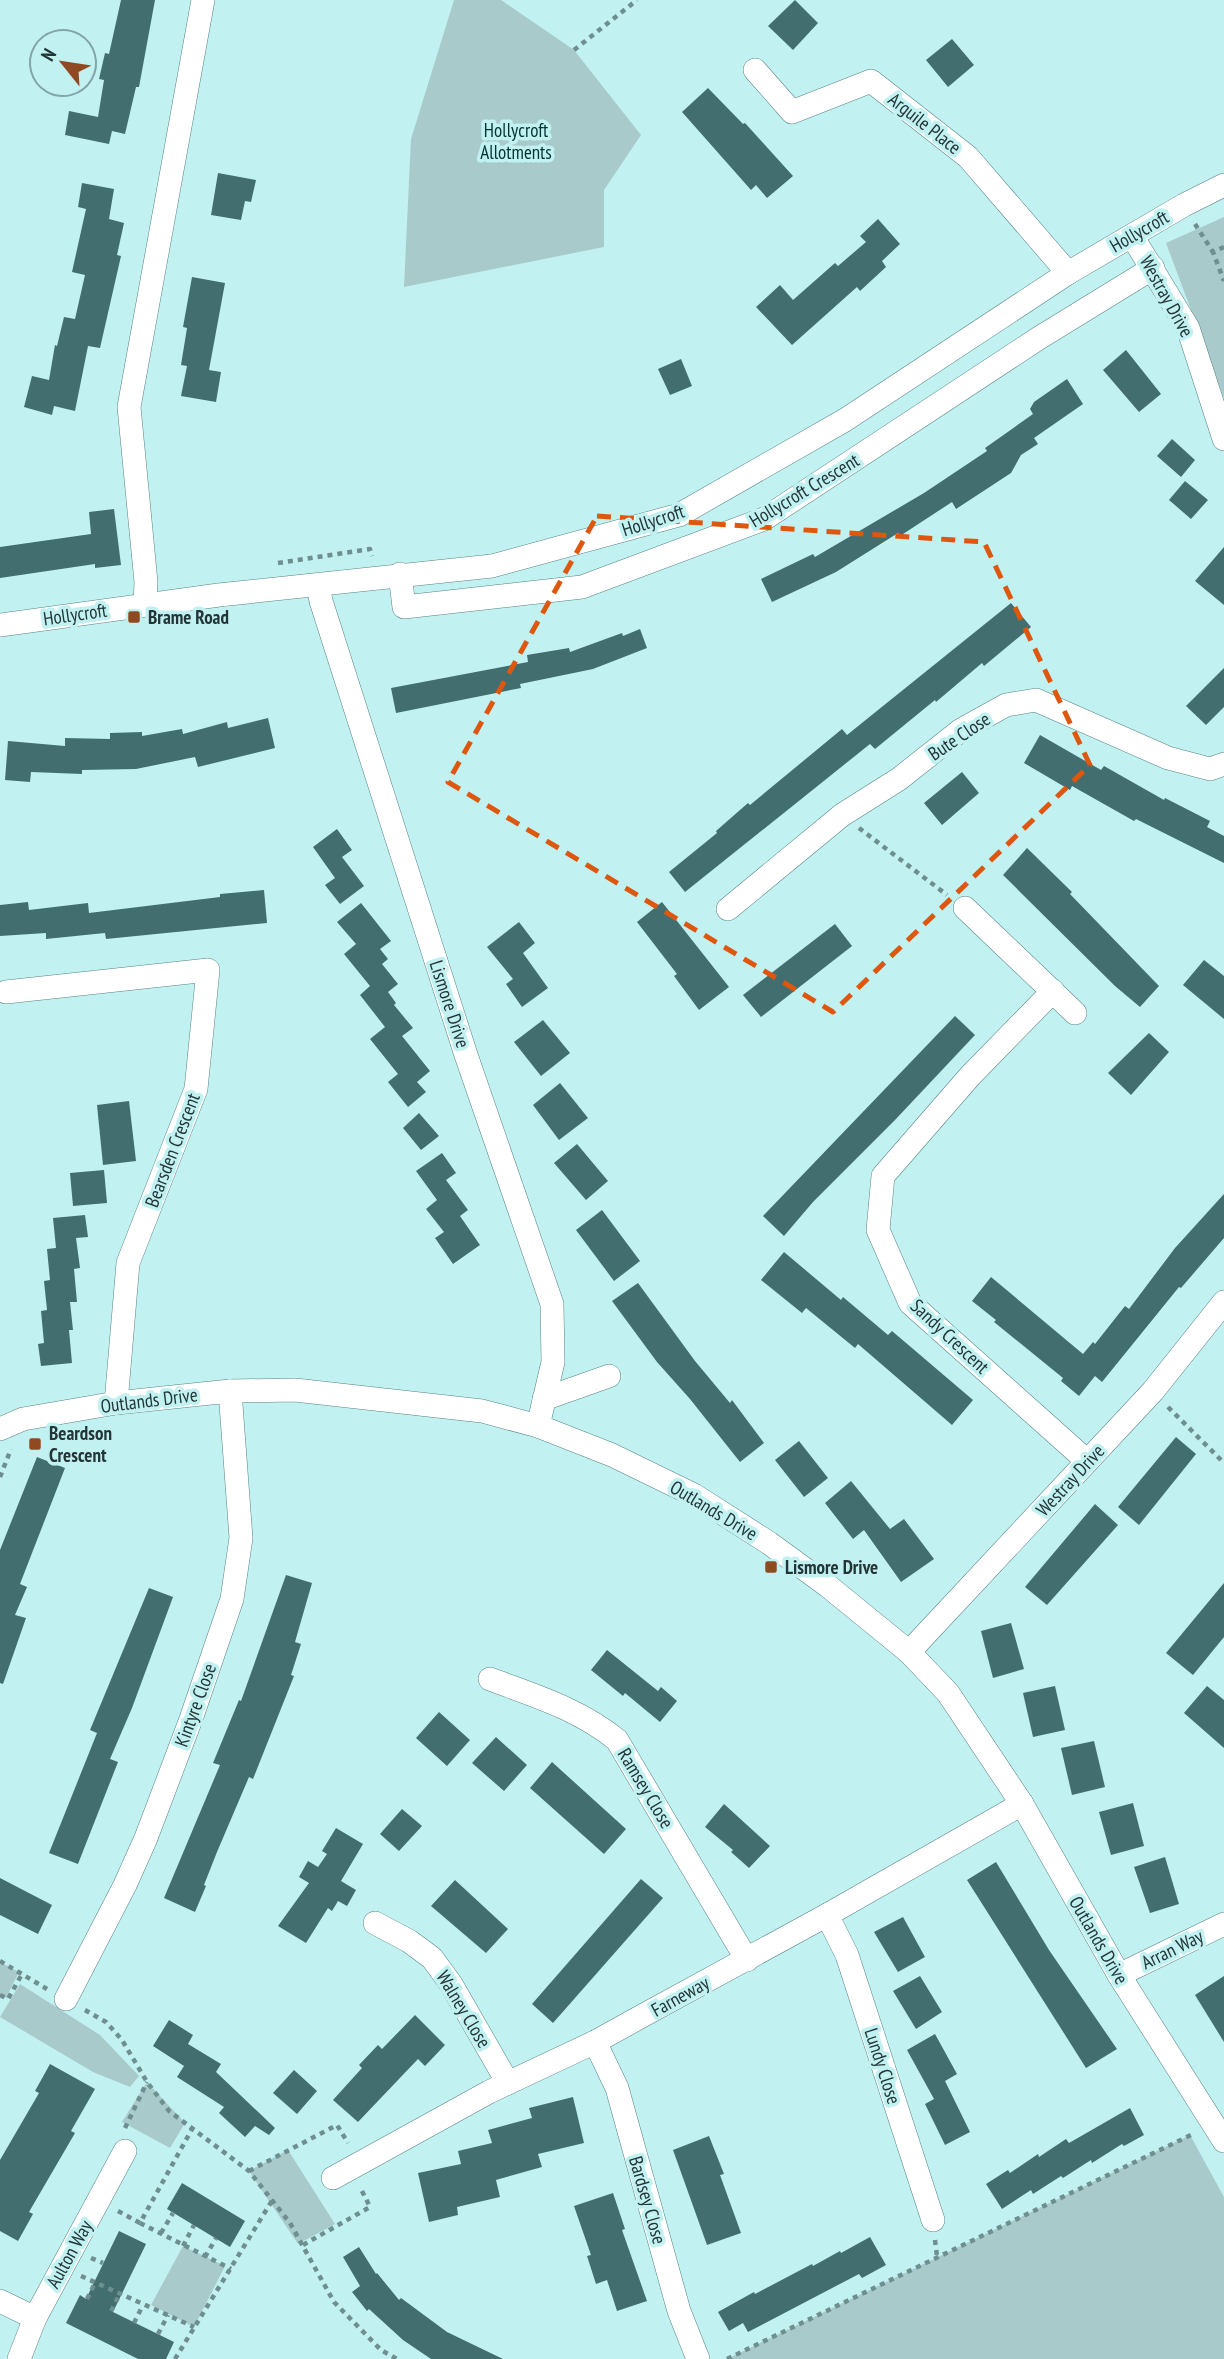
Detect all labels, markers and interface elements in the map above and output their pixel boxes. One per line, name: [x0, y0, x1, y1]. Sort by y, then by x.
north arrow: [28, 28, 98, 98]
text: N: [35, 44, 61, 65]
street label: Arguile Place: [884, 87, 966, 159]
park label: Hollycroft Allotments: [480, 118, 552, 164]
street label: Hollycroft: [1105, 204, 1173, 257]
street label: Westray Drive: [1135, 251, 1199, 341]
street label: Hollycroft Crescent: [745, 447, 864, 532]
street label: Hollycroft: [619, 498, 688, 541]
street label: Hollycroft: [42, 598, 109, 630]
place label: Brame Road: [148, 605, 229, 629]
marker: Brame Road: [126, 609, 142, 625]
street label: Bute Close: [923, 706, 995, 765]
street label: Lismore Drive: [425, 957, 475, 1051]
street label: Bearsden Crescent: [139, 1089, 205, 1210]
street label: Sandy Crescent: [906, 1294, 995, 1379]
street label: Outlands Drive: [99, 1382, 199, 1418]
place label: Beardson Crescent: [49, 1421, 112, 1467]
marker: Beardson Crescent: [27, 1436, 43, 1452]
street label: Westray Drive: [1031, 1439, 1109, 1521]
street label: Outlands Drive: [666, 1475, 762, 1545]
place label: Lismore Drive: [785, 1555, 878, 1579]
marker: Lismore Drive: [763, 1559, 779, 1575]
street label: Kintyre Close: [169, 1660, 221, 1750]
street label: Ramsey Close: [613, 1744, 679, 1833]
street label: Outlands Drive: [1064, 1892, 1134, 1988]
street label: Arran Way: [1137, 1923, 1208, 1974]
street label: Walney Close: [432, 1966, 497, 2052]
street label: Farneway: [647, 1970, 714, 2022]
street label: Lundy Close: [859, 2025, 907, 2107]
street label: Bardsey Close: [624, 2153, 672, 2247]
street label: Aulton Way: [41, 2215, 98, 2292]

